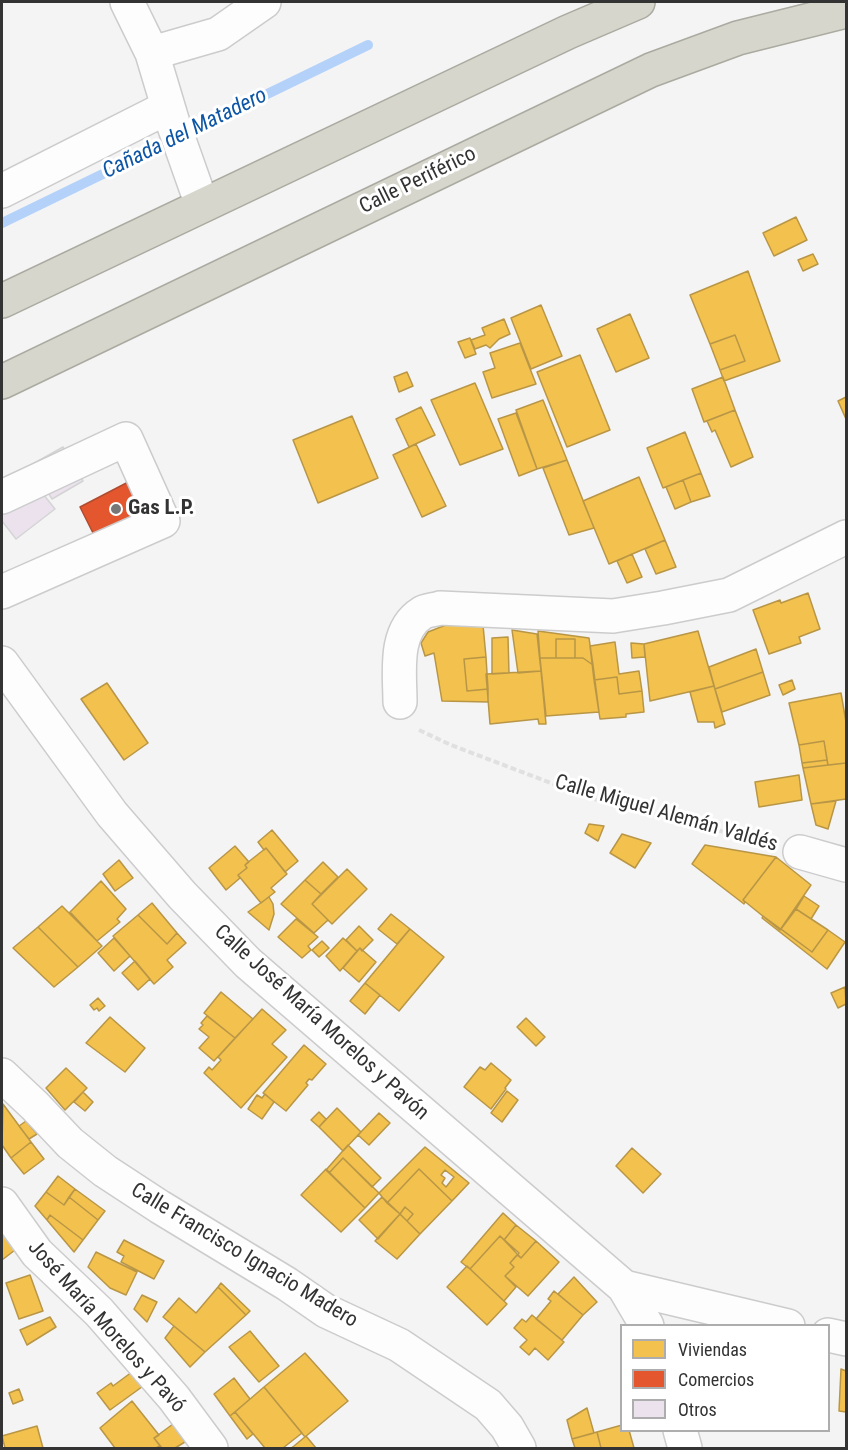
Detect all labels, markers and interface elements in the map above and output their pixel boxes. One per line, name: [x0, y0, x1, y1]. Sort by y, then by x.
water label: Cañada del Matadero: [98, 83, 272, 185]
street label: Calle Periférico: [356, 142, 480, 220]
place label: Gas L.P.: [128, 496, 195, 522]
marker: Gas L.P.: [109, 502, 123, 516]
street label: Calle Miguel Alemán Valdés: [552, 770, 780, 858]
street label: Calle José María Morelos y Pavón: [208, 920, 434, 1126]
street label: Calle Francisco Ignacio Madero: [126, 1178, 362, 1334]
street label: José María Morelos y Pavó: [22, 1235, 190, 1419]
legend: [620, 1324, 830, 1432]
text: Viviendas: [678, 1339, 747, 1360]
text: Comercios: [678, 1369, 754, 1390]
text: Otros: [678, 1399, 717, 1420]

